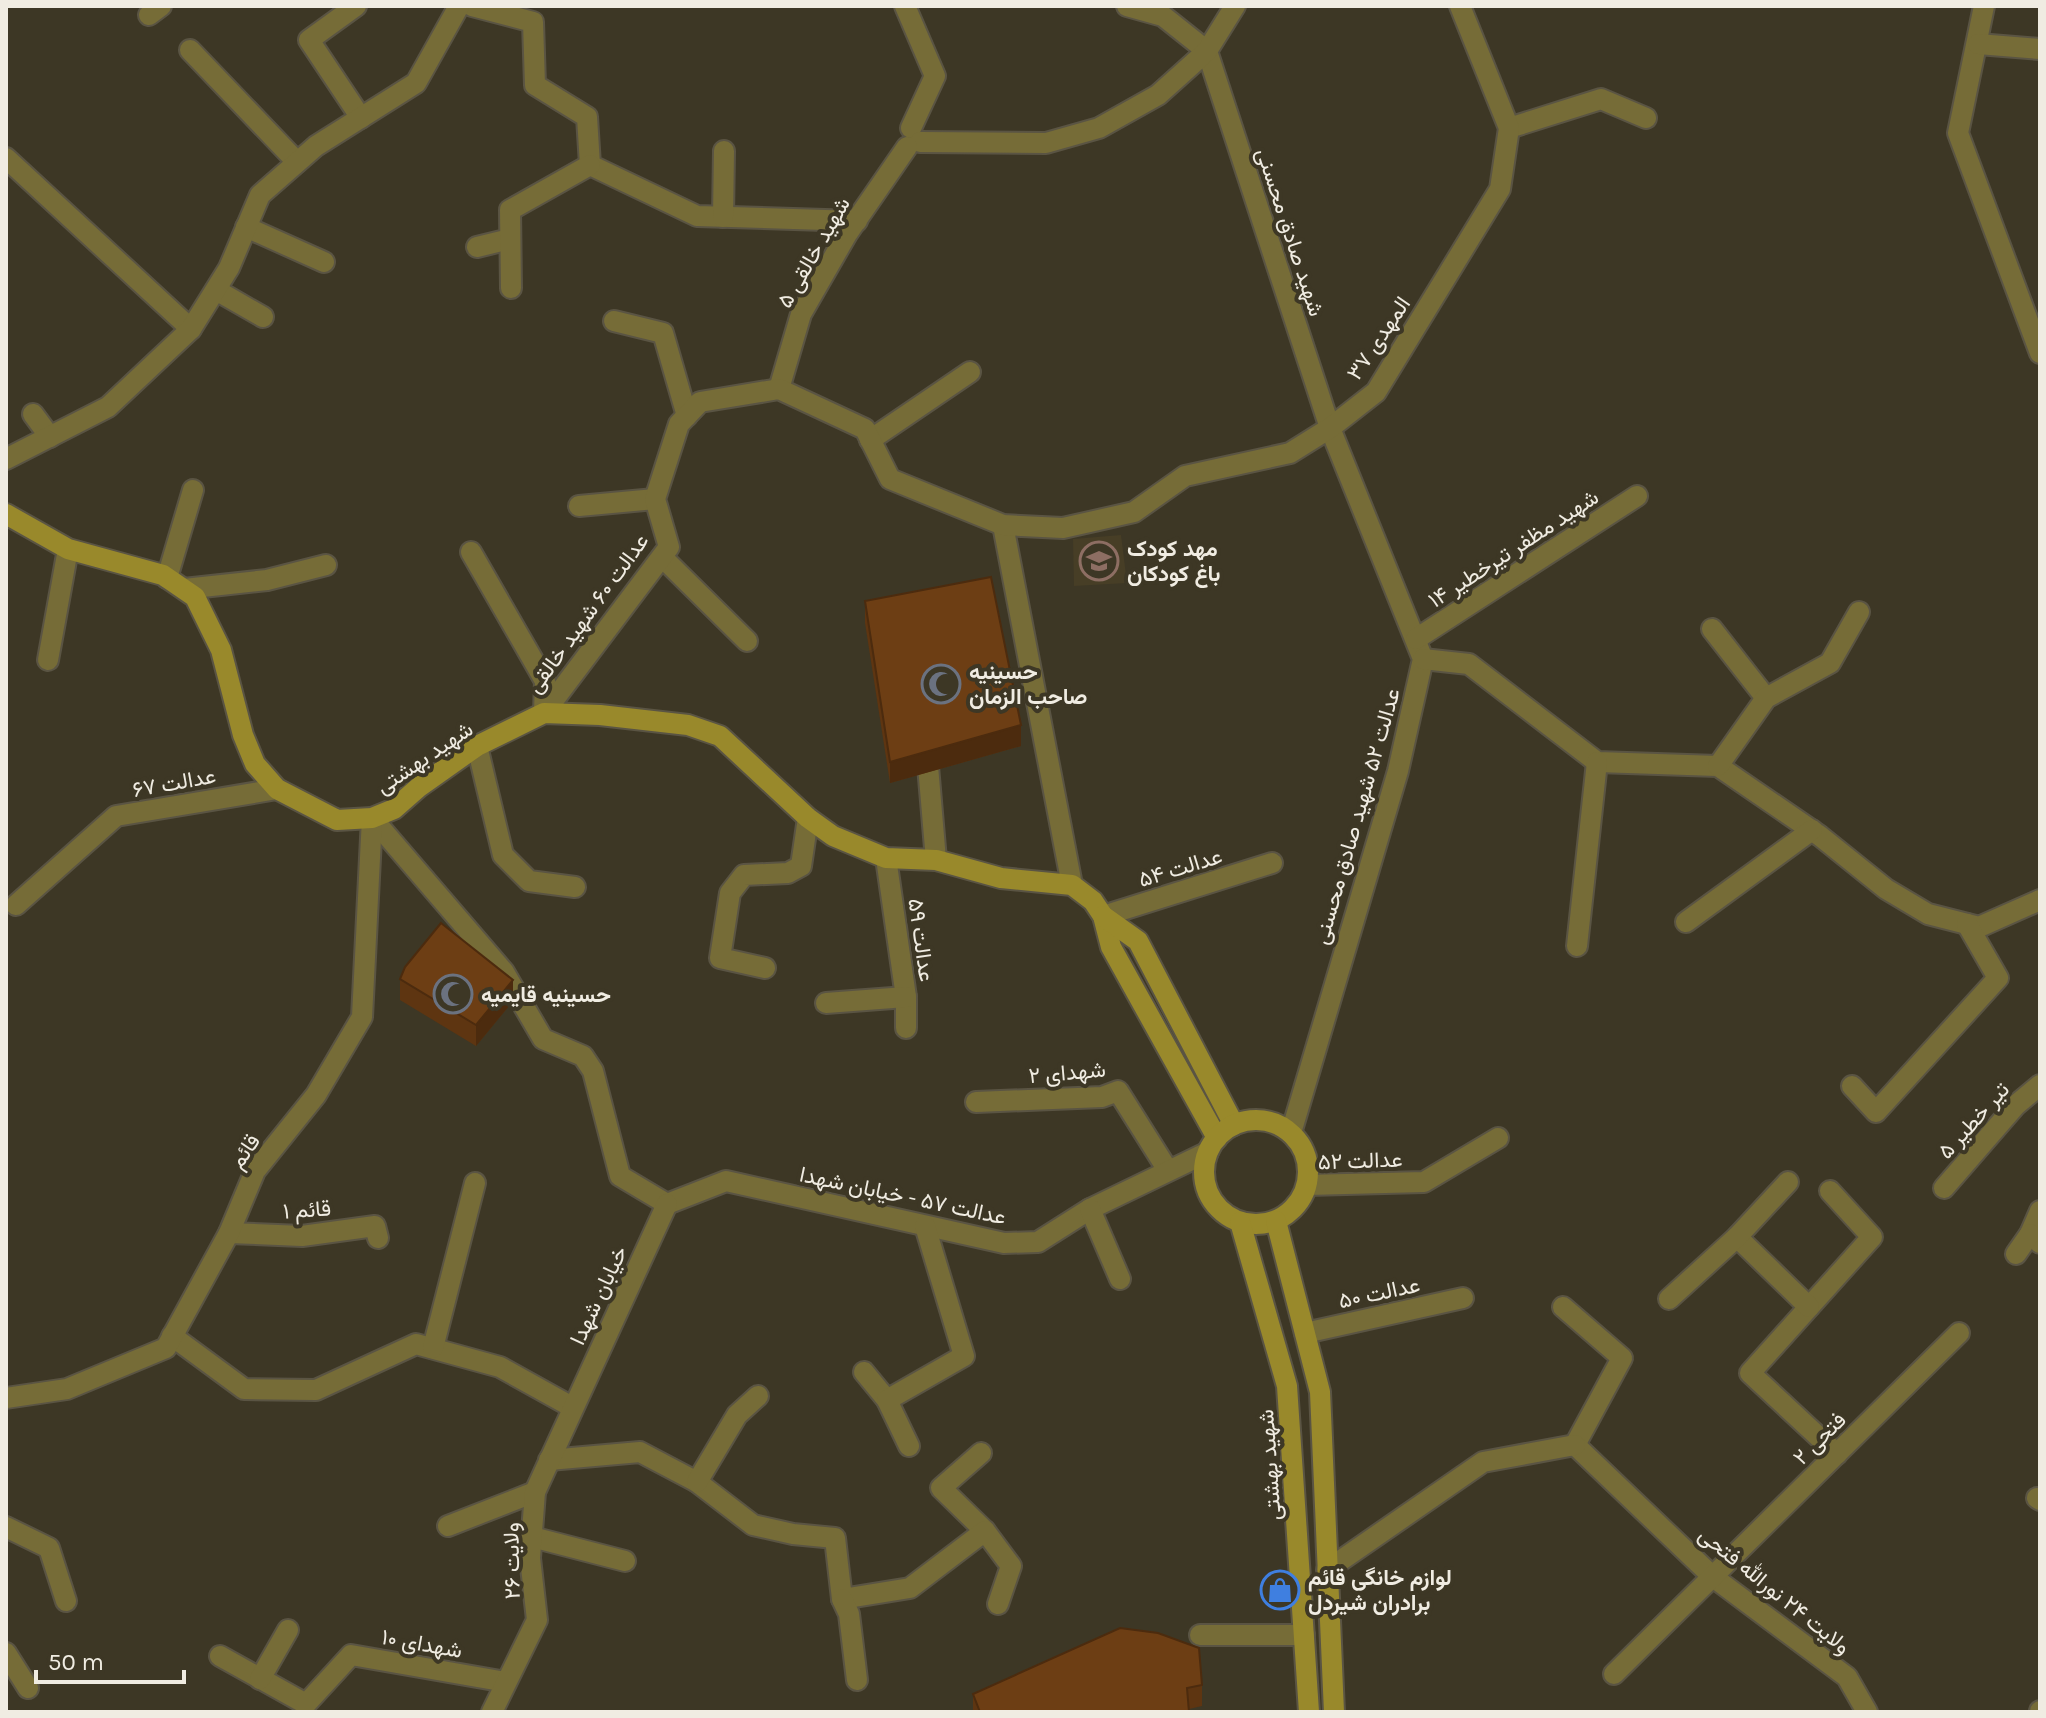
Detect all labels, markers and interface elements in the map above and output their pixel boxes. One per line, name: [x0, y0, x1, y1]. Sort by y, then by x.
street label: شهید صادق محسنی: [1251, 145, 1330, 320]
street label: شهید خالقی ۵: [772, 193, 856, 312]
street label: المهدی ۳۷: [1342, 292, 1416, 385]
street label: شهید مظفر تیرخطیر ۱۴: [1424, 484, 1604, 614]
street label: عدالت ۶۰ شهید خالقی: [521, 529, 654, 698]
place label: مهد کودک باغ کودکان: [1127, 536, 1220, 588]
school or university icon: مهد کودک باغ کودکان: [1078, 540, 1120, 582]
place label: حسینیه صاحب الزمان: [969, 659, 1088, 710]
mosque icon: حسینیه صاحب الزمان: [920, 663, 962, 705]
street label: عدالت ۵۲ شهید صادق محسنی: [1308, 685, 1406, 947]
street label: شهید بهشتی: [371, 716, 478, 800]
street label: عدالت ۶۷: [131, 763, 218, 803]
street label: عدالت ۵۴: [1135, 843, 1225, 893]
street label: عدالت ۵۹: [902, 897, 940, 983]
mosque icon: حسینیه قایمیه: [432, 973, 474, 1015]
place label: حسینیه قایمیه: [481, 982, 611, 1008]
street label: شهدای ۲: [1027, 1057, 1107, 1089]
street label: تیر خطیر ۵: [1933, 1077, 2015, 1164]
street label: قائم: [224, 1129, 267, 1175]
street label: عدالت ۵۲: [1317, 1147, 1403, 1175]
street label: عدالت ۵۷ - خیابان شهدا: [797, 1161, 1008, 1231]
street label: قائم ۱: [282, 1195, 332, 1226]
street label: خیابان شهدا: [565, 1242, 633, 1349]
street label: عدالت ۵۰: [1336, 1272, 1422, 1314]
street label: فتحی ۲: [1788, 1407, 1852, 1471]
street label: شهید بهشتی: [1253, 1408, 1287, 1521]
street label: ولایت ۲۴ نورالله فتحی: [1693, 1521, 1856, 1660]
street label: ولایت ۲۶: [498, 1522, 526, 1600]
place label: لوازم خانگی قائم برادران شیردل: [1308, 1565, 1452, 1616]
shop icon: لوازم خانگی قائم برادران شیردل: [1259, 1569, 1301, 1611]
street label: شهدای ۱۰: [379, 1624, 464, 1664]
scale bar: [36, 1634, 184, 1684]
text: 50 m: [48, 1648, 104, 1676]

